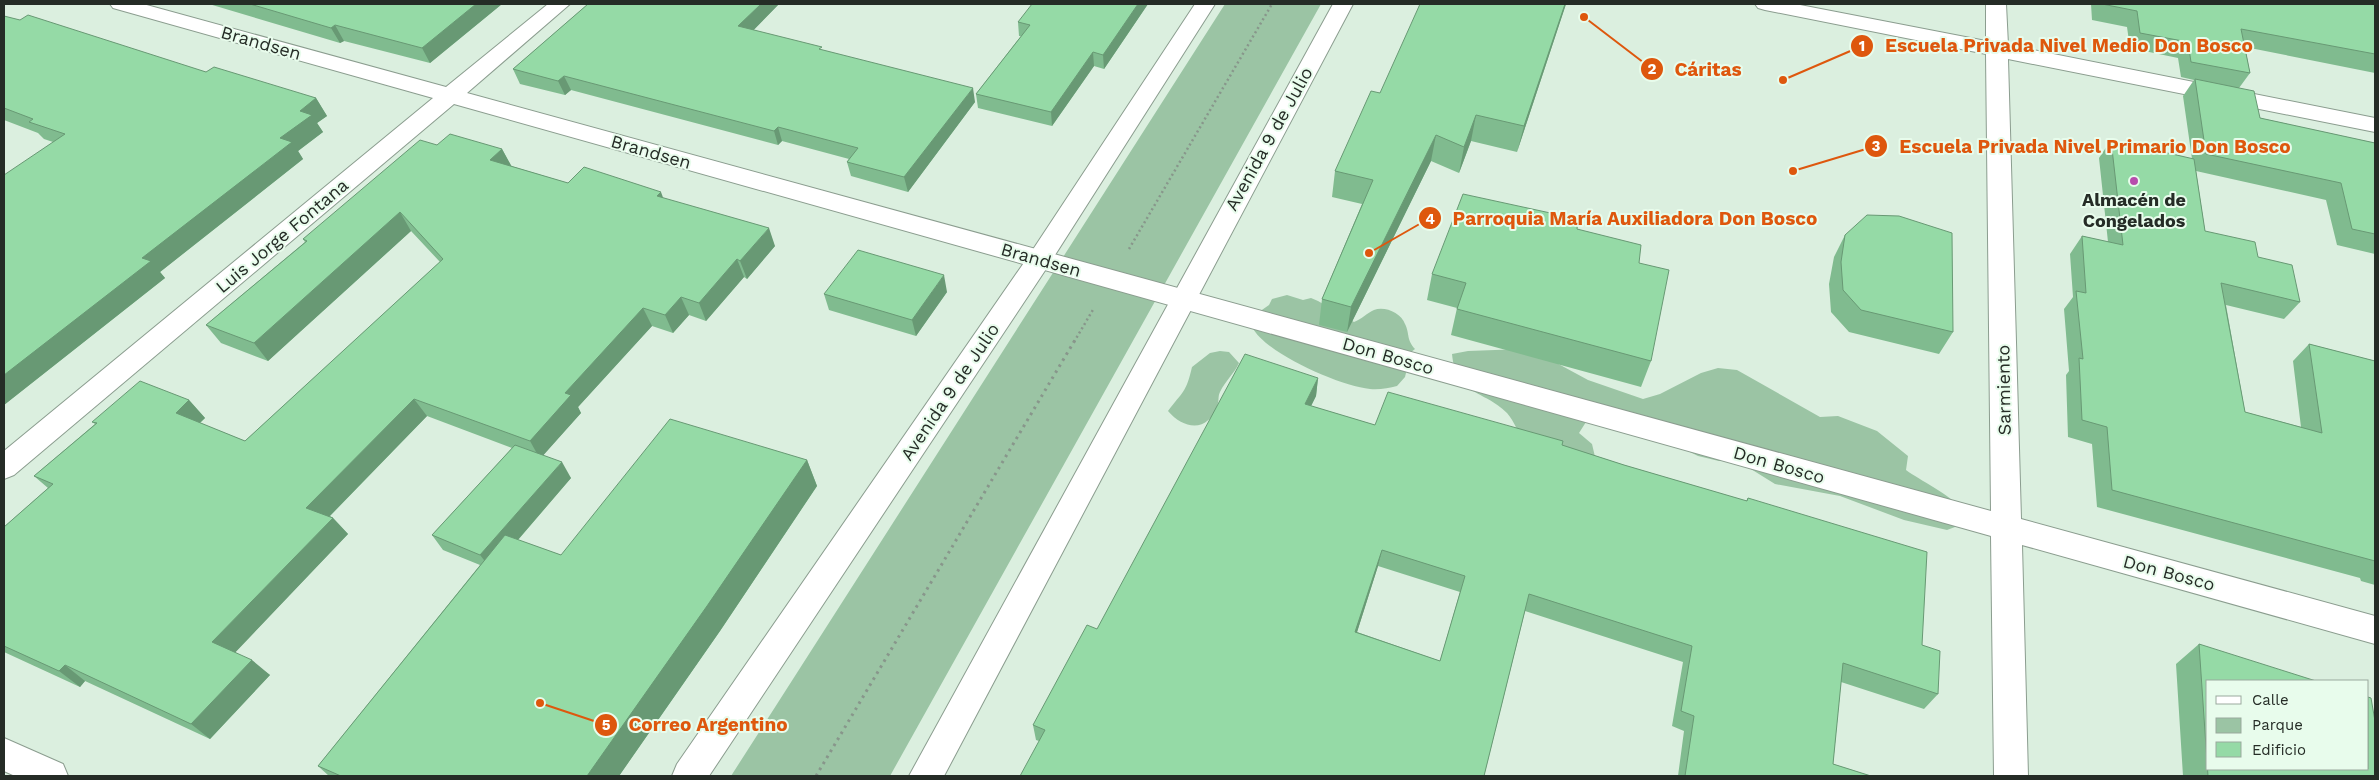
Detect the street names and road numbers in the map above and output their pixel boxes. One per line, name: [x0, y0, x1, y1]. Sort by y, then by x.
street label: Brandsen: [219, 21, 304, 64]
street label: Avenida 9 de Julio: [1220, 63, 1317, 214]
street label: Brandsen: [609, 130, 694, 173]
street label: Luis Jorge Fontana: [211, 174, 352, 297]
street label: Brandsen: [999, 238, 1084, 281]
street label: Avenida 9 de Julio: [896, 319, 1003, 464]
street label: Don Bosco: [1340, 332, 1436, 379]
street label: Sarmiento: [1992, 345, 2015, 435]
street label: Don Bosco: [1731, 441, 1827, 488]
street label: Don Bosco: [2121, 550, 2217, 595]

